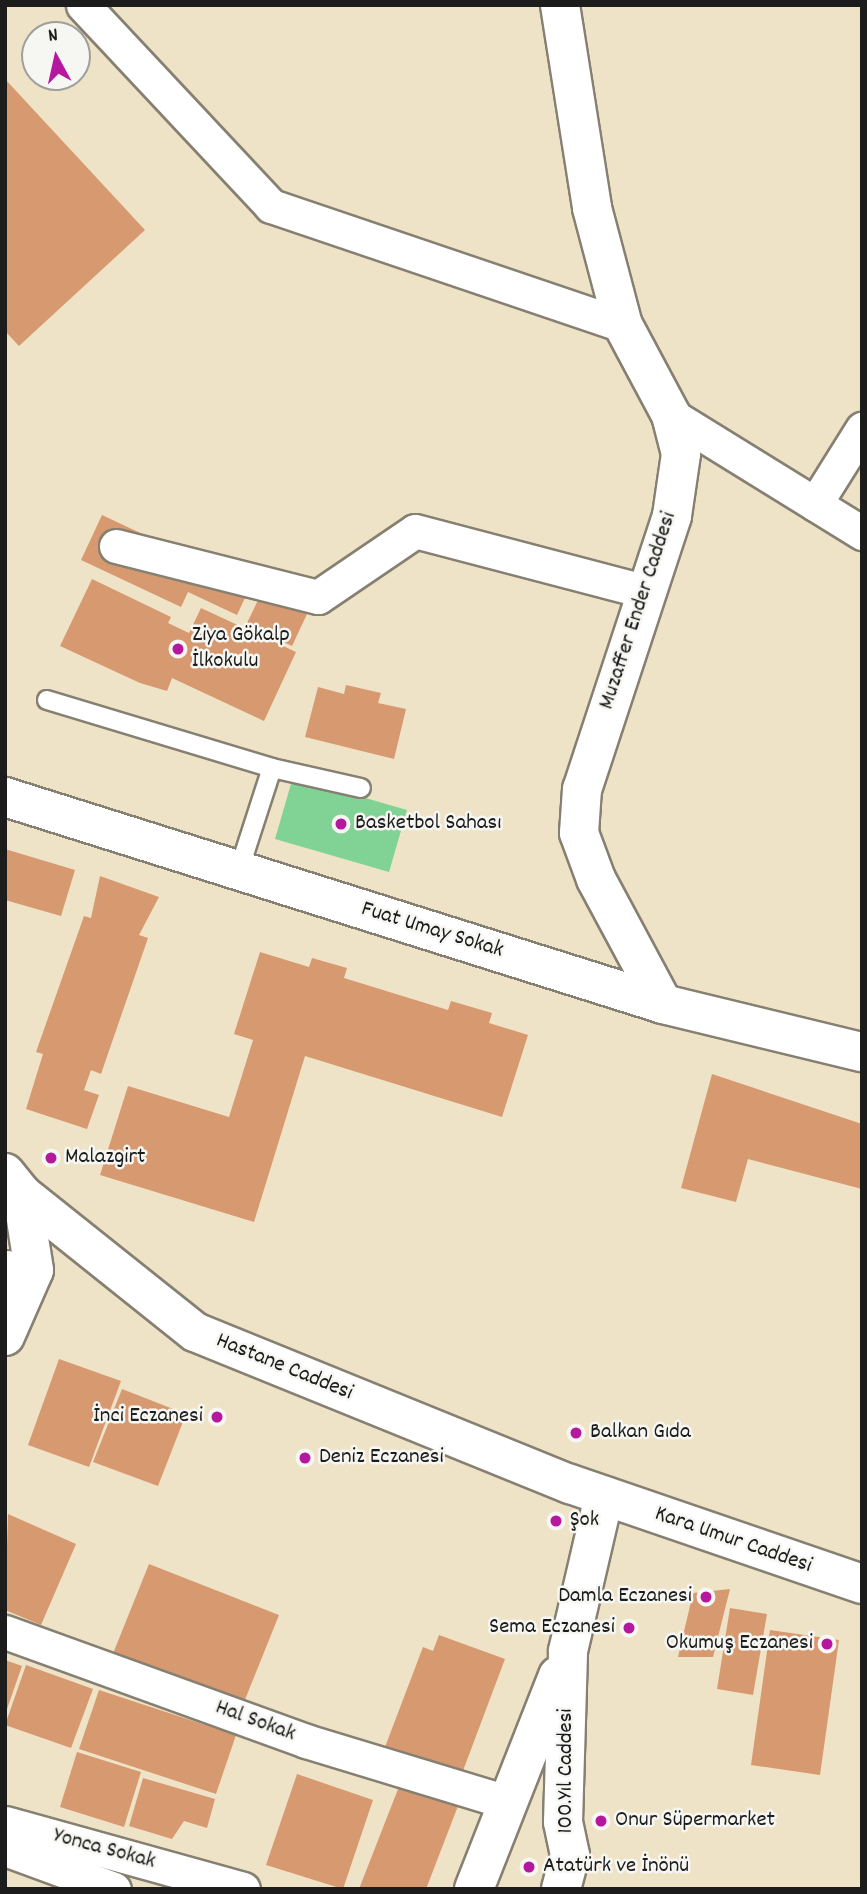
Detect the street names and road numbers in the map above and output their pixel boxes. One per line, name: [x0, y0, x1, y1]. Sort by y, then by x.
street label: Muzaffer Ender Caddesi: [594, 509, 684, 713]
street label: Fuat Umay Sokak: [358, 896, 506, 966]
street label: Hastane Caddesi: [211, 1328, 357, 1408]
street label: Kara Umur Caddesi: [651, 1501, 815, 1581]
street label: Hal Sokak: [211, 1695, 299, 1749]
street label: 100.Yıl Caddesi: [553, 1708, 581, 1834]
street label: Yonca Sokak: [50, 1823, 158, 1877]

